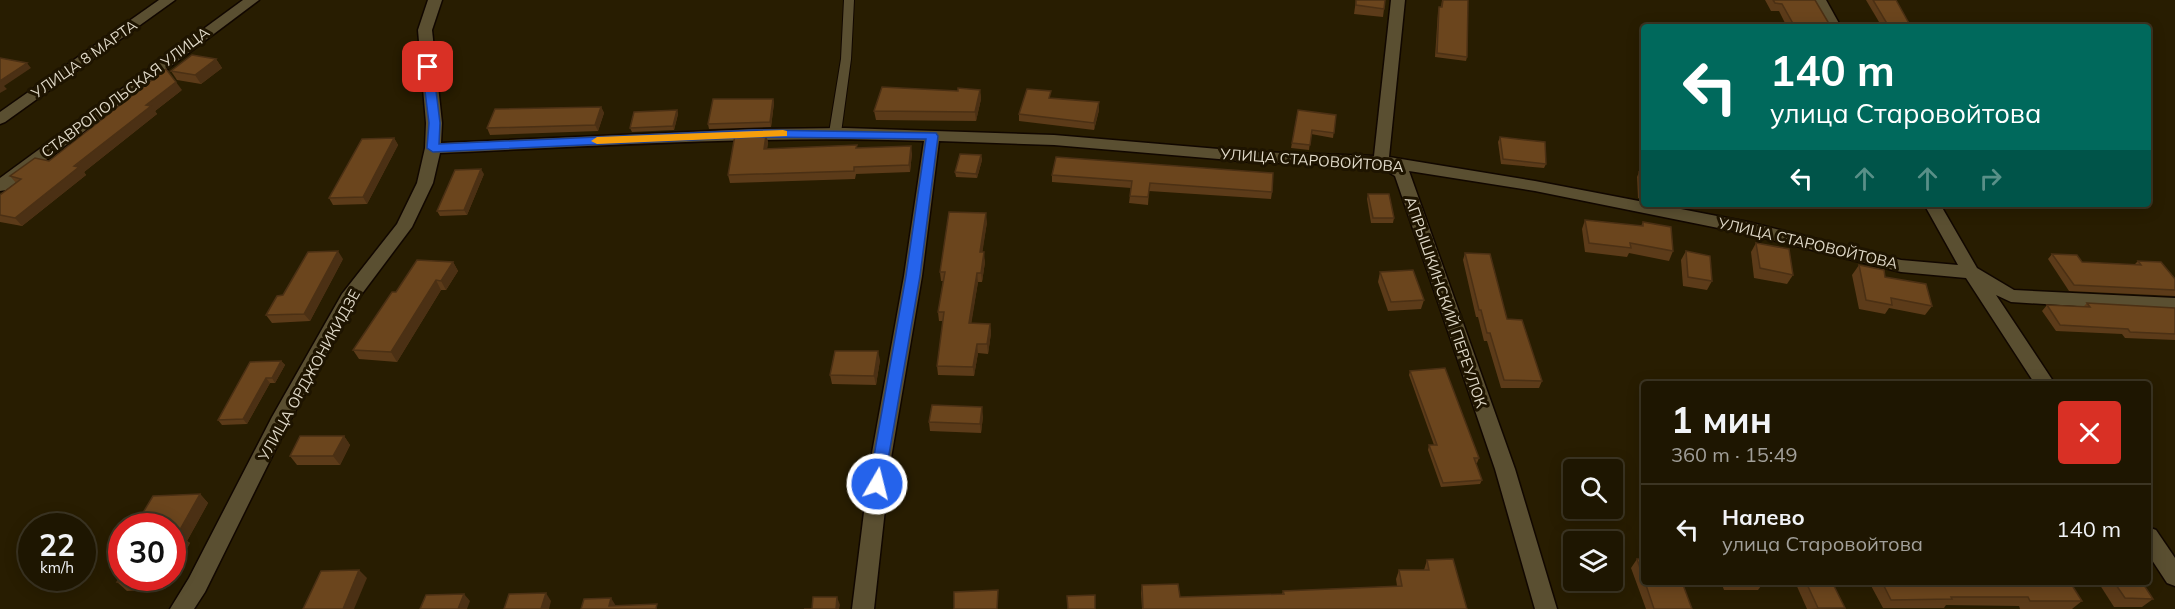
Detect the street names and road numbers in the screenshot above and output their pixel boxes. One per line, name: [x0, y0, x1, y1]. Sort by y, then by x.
street label: УЛИЦА 8 МАРТА: [27, 15, 141, 103]
street label: СТАВРОПОЛЬСКАЯ УЛИЦА: [37, 22, 213, 162]
street label: УЛИЦА СТАРОВОЙТОВА: [1219, 144, 1404, 176]
street label: АПРЫШКИНСКИЙ ПЕРЕУЛОК: [1401, 194, 1491, 410]
street label: УЛИЦА СТАРОВОЙТОВА: [1715, 213, 1900, 273]
street label: УЛИЦА ОРДЖОНИКИДЗЕ: [253, 286, 364, 465]

